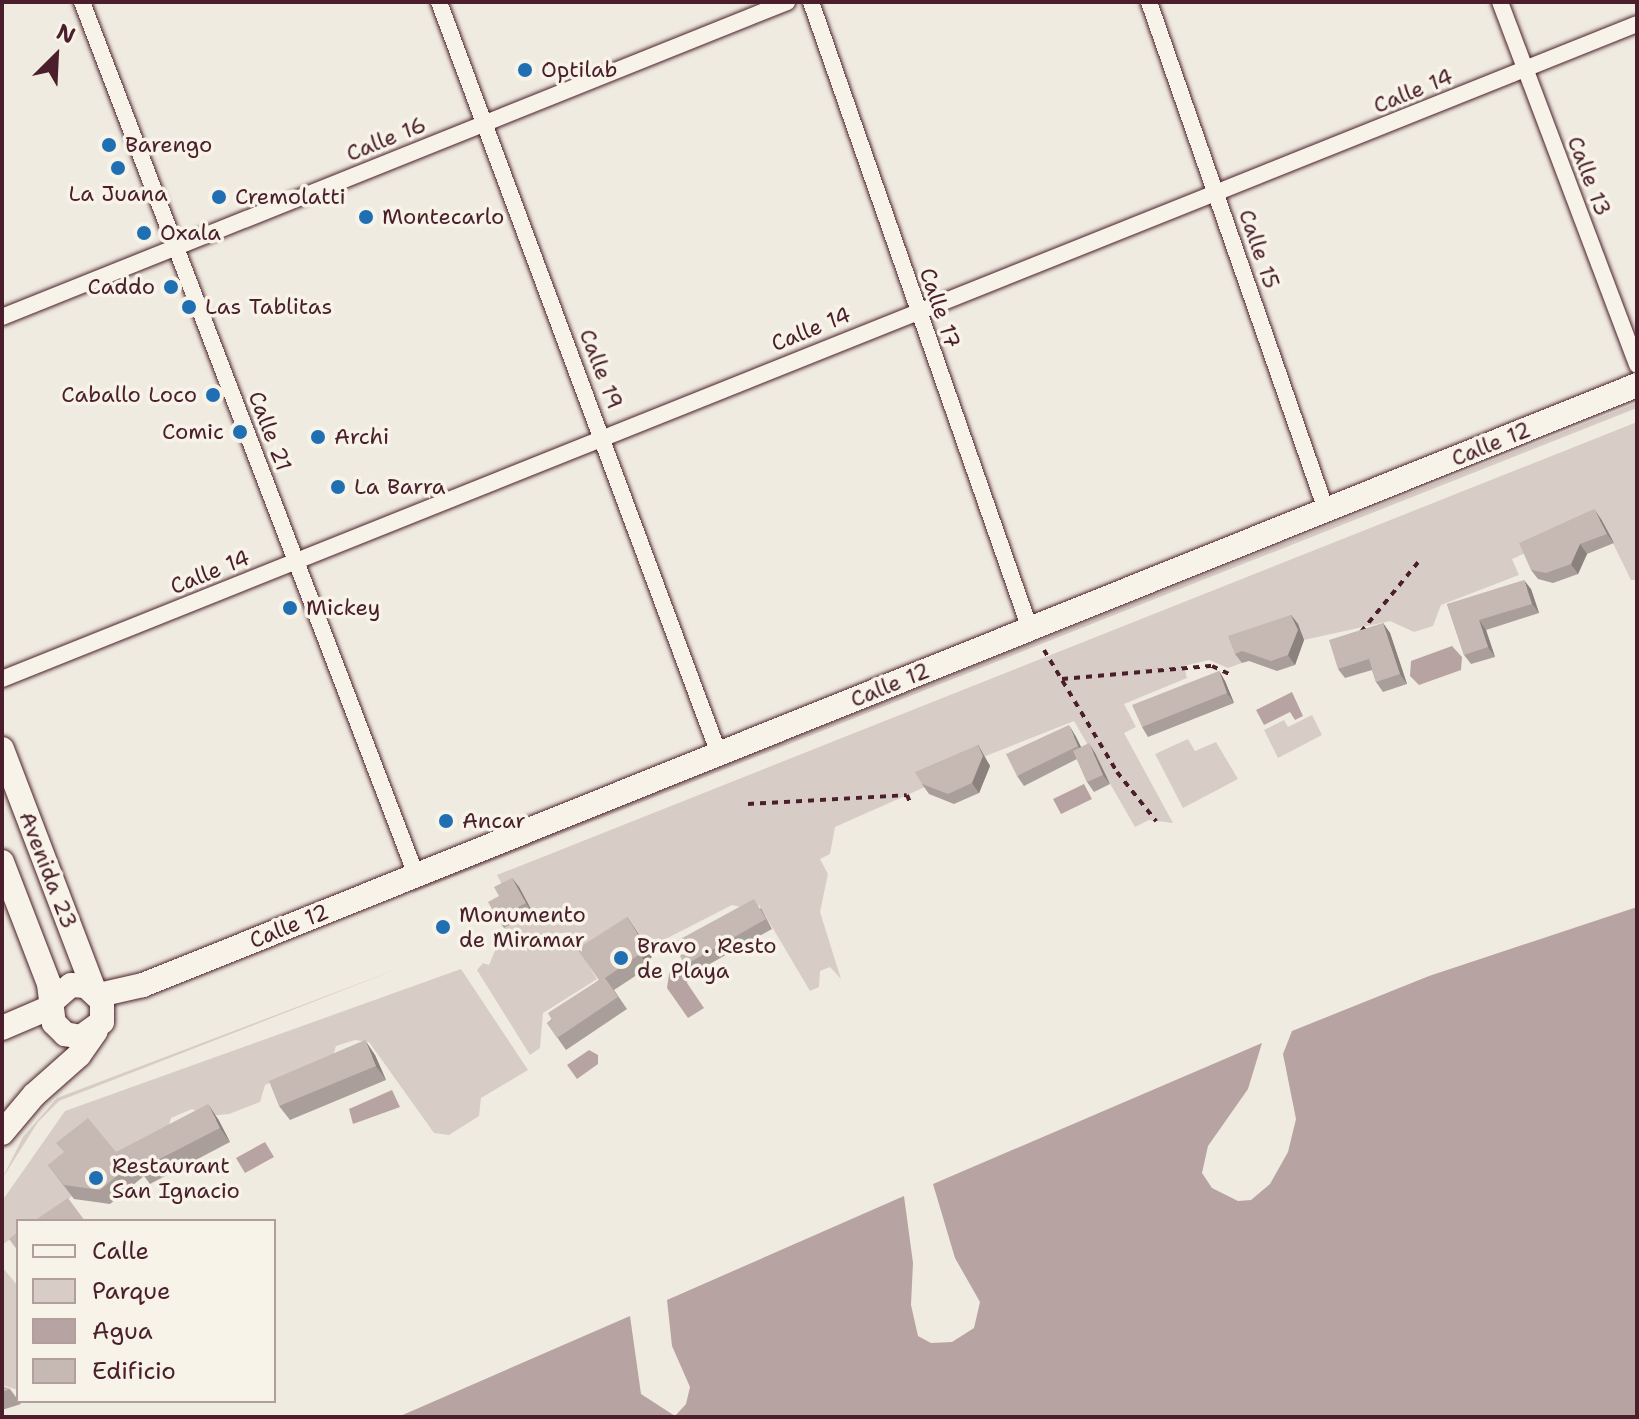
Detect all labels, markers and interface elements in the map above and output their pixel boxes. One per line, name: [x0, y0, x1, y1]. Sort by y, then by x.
north arrow: [16, 16, 96, 96]
text: N: [52, 17, 80, 50]
place label: Optilab: [541, 57, 618, 83]
marker: Optilab: [516, 61, 534, 79]
street label: Calle 14: [1369, 63, 1457, 119]
street label: Calle 16: [342, 111, 430, 167]
place label: Barengo: [125, 132, 212, 158]
street label: Calle 13: [1562, 132, 1616, 220]
marker: Barengo: [100, 136, 118, 154]
marker: La Juana: [109, 159, 127, 177]
place label: La Juana: [68, 181, 168, 207]
place label: Cremolatti: [235, 184, 346, 210]
marker: Cremolatti: [210, 188, 228, 206]
place label: Montecarlo: [382, 204, 504, 230]
street label: Calle 15: [1233, 206, 1285, 292]
marker: Montecarlo: [357, 208, 375, 226]
place label: Oxala: [160, 220, 221, 246]
marker: Oxala: [135, 224, 153, 242]
street label: Calle 17: [914, 264, 966, 352]
place label: Caddo: [87, 274, 155, 300]
marker: Caddo: [162, 278, 180, 296]
place label: Las Tablitas: [205, 294, 332, 320]
marker: Las Tablitas: [180, 298, 198, 316]
street label: Calle 14: [767, 301, 855, 357]
street label: Calle 19: [574, 325, 628, 413]
place label: Caballo Loco: [61, 382, 197, 408]
marker: Caballo Loco: [204, 386, 222, 404]
street label: Calle 21: [243, 387, 297, 475]
street label: Calle 12: [1447, 416, 1535, 472]
place label: Comic: [162, 419, 224, 445]
marker: Comic: [231, 423, 249, 441]
place label: Archi: [334, 424, 389, 450]
marker: Archi: [309, 428, 327, 446]
place label: La Barra: [354, 474, 445, 500]
marker: La Barra: [329, 478, 347, 496]
street label: Calle 14: [166, 544, 254, 600]
place label: Mickey: [306, 595, 380, 621]
marker: Mickey: [281, 599, 299, 617]
street label: Calle 12: [846, 657, 934, 713]
street label: Avenida 23: [14, 808, 82, 932]
place label: Ancar: [462, 808, 526, 834]
marker: Ancar: [437, 812, 455, 830]
street label: Calle 12: [245, 898, 333, 954]
place label: Monumento de Miramar: [459, 901, 586, 952]
marker: Monumento de Miramar: [434, 918, 452, 936]
place label: Bravo . Resto de Playa: [637, 932, 777, 984]
marker: Bravo . Resto de Playa: [612, 949, 630, 967]
place label: Restaurant San Ignacio: [112, 1152, 240, 1204]
marker: Restaurant San Ignacio: [87, 1169, 105, 1187]
legend: [16, 1219, 276, 1403]
text: Calle: [92, 1235, 149, 1267]
text: Parque: [92, 1275, 171, 1307]
text: Agua: [92, 1315, 153, 1347]
text: Edificio: [92, 1355, 176, 1387]

